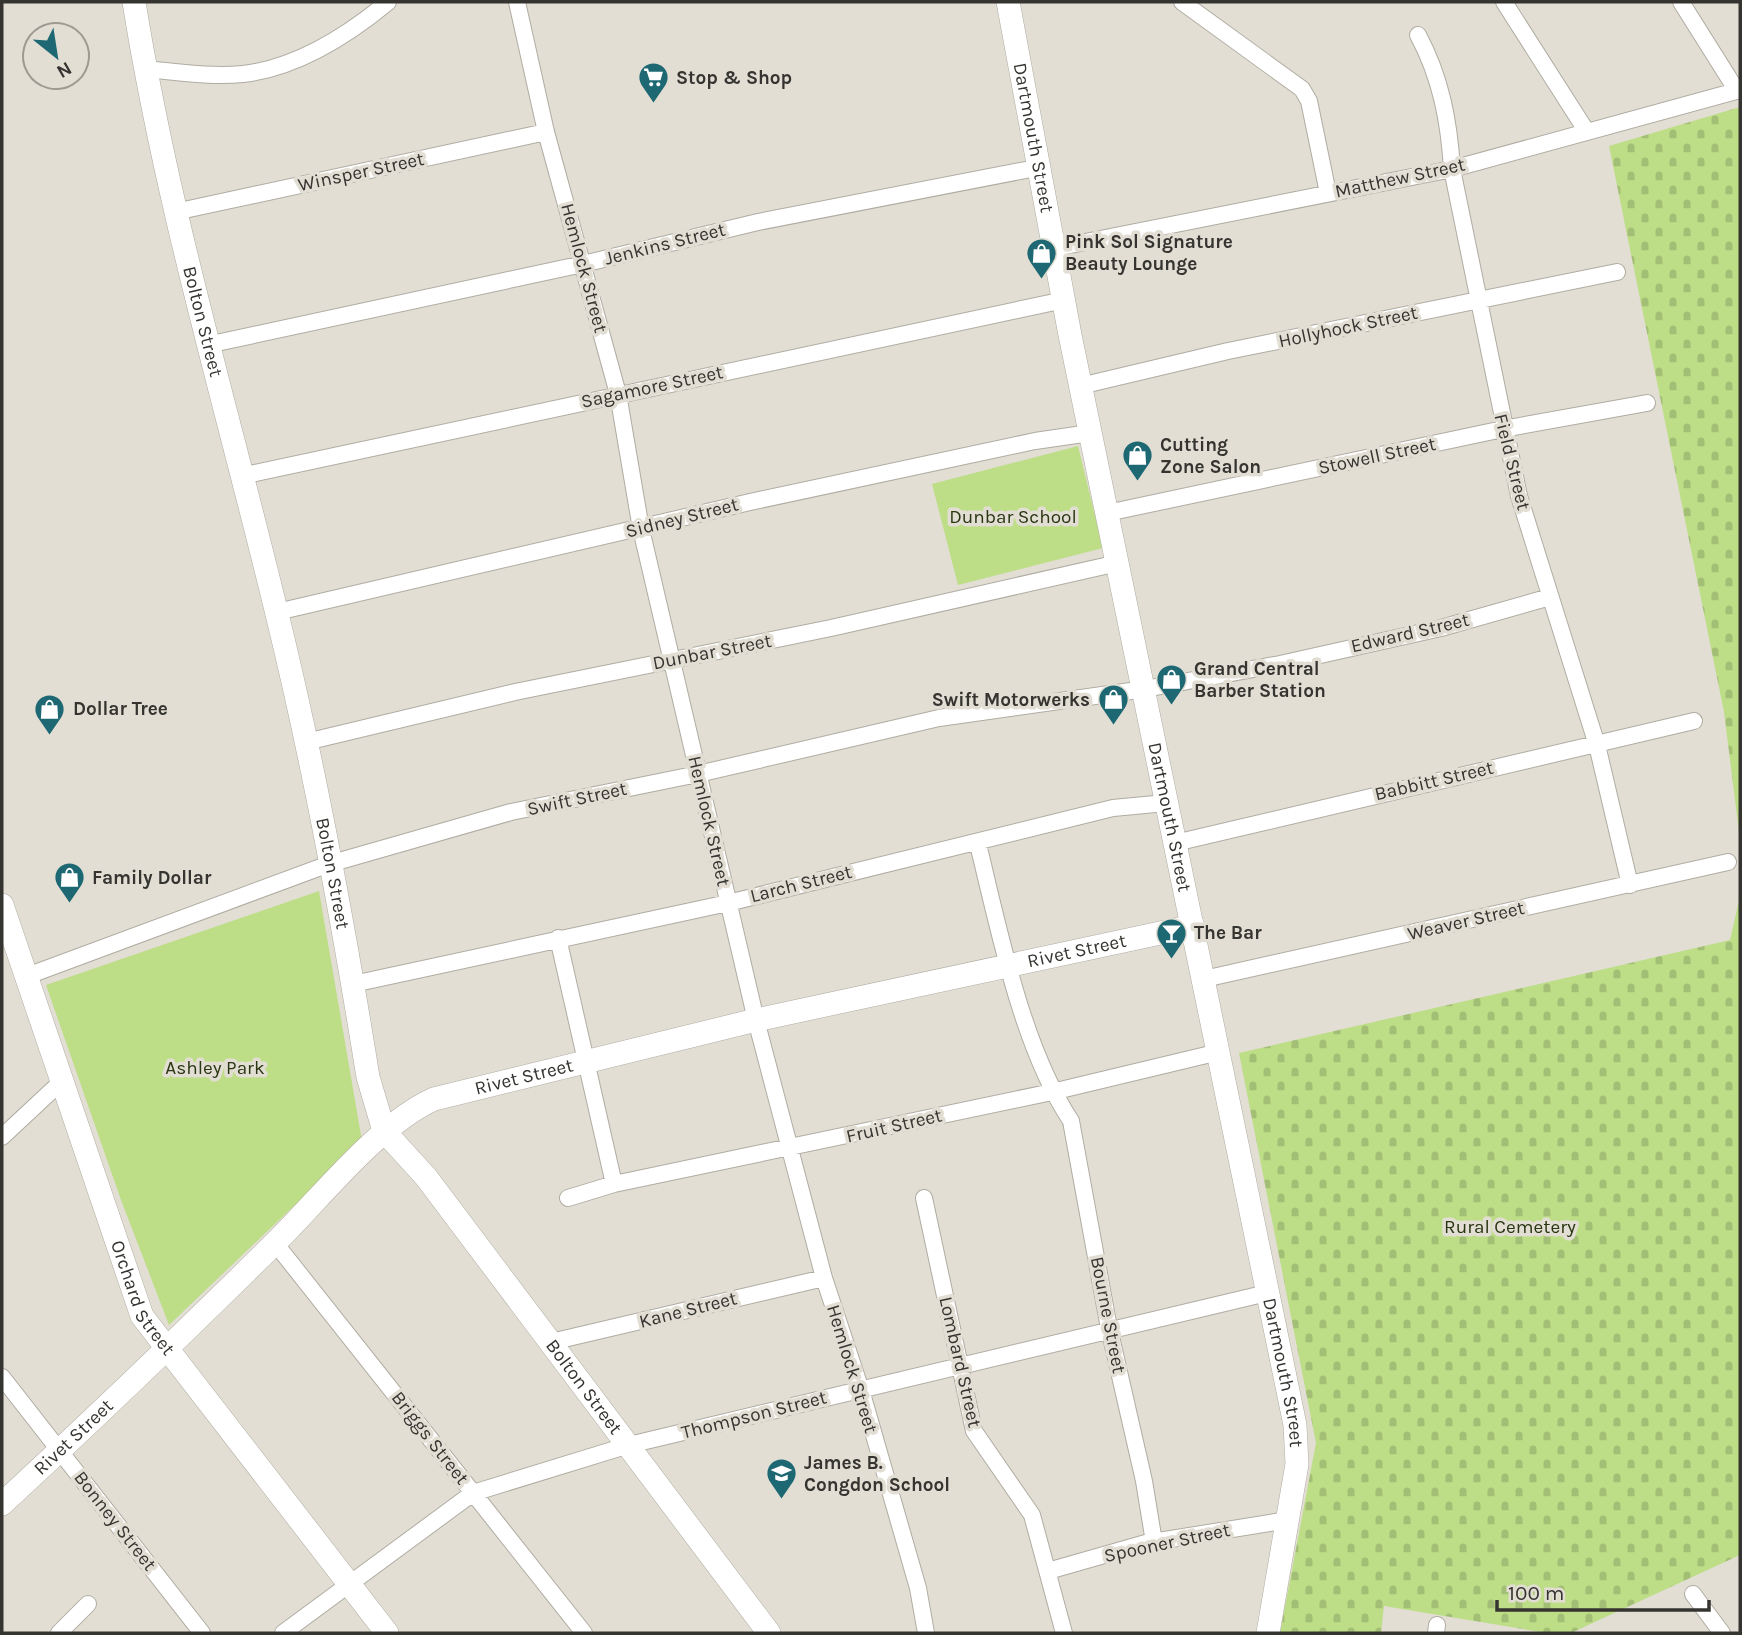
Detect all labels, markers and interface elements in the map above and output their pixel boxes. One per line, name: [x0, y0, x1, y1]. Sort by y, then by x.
north arrow: [21, 21, 91, 91]
text: N: [53, 57, 75, 83]
supermarket icon: Stop & Shop: [636, 61, 670, 105]
street label: Dartmouth Street: [1009, 61, 1058, 214]
place label: Stop & Shop: [676, 67, 792, 89]
street label: Winsper Street: [296, 148, 426, 196]
street label: Matthew Street: [1333, 153, 1467, 203]
street label: Hemlock Street: [556, 201, 612, 335]
street label: Jenkins Street: [602, 218, 728, 270]
place label: Pink Sol Signature Beauty Lounge: [1065, 231, 1233, 275]
shop icon: Pink Sol Signature Beauty Lounge: [1025, 236, 1059, 280]
street label: Bolton Street: [178, 264, 227, 379]
street label: Hollyhock Street: [1276, 302, 1420, 352]
street label: Sagamore Street: [579, 361, 725, 413]
street label: Field Street: [1489, 411, 1535, 513]
street label: Stowell Street: [1316, 433, 1438, 479]
place label: Cutting Zone Salon: [1160, 434, 1261, 478]
shop icon: Cutting Zone Salon: [1120, 439, 1154, 483]
street label: Sidney Street: [623, 493, 741, 543]
park label: Dunbar School: [949, 506, 1077, 528]
street label: Edward Street: [1349, 609, 1471, 657]
street label: Dunbar Street: [651, 630, 773, 674]
place label: Grand Central Barber Station: [1194, 658, 1326, 702]
shop icon: Grand Central Barber Station: [1154, 663, 1188, 707]
shop icon: Swift Motorwerks: [1096, 683, 1130, 727]
place label: Swift Motorwerks: [932, 689, 1090, 711]
shop icon: Dollar Tree: [33, 692, 67, 736]
place label: Dollar Tree: [73, 698, 168, 720]
street label: Dartmouth Street: [1143, 740, 1196, 894]
street label: Hemlock Street: [683, 754, 735, 888]
street label: Babbitt Street: [1372, 757, 1496, 805]
street label: Swift Street: [525, 778, 629, 820]
street label: Bolton Street: [311, 816, 354, 931]
shop icon: Family Dollar: [52, 861, 86, 905]
street label: Larch Street: [748, 861, 854, 907]
place label: Family Dollar: [92, 867, 212, 889]
street label: Weaver Street: [1405, 897, 1527, 945]
bar icon: The Bar: [1154, 916, 1188, 960]
place label: The Bar: [1194, 922, 1262, 944]
street label: Rivet Street: [1025, 930, 1128, 972]
street label: Rivet Street: [473, 1054, 575, 1100]
park label: Ashley Park: [165, 1057, 265, 1079]
street label: Fruit Street: [844, 1104, 944, 1148]
park label: Rural Cemetery: [1444, 1216, 1576, 1238]
street label: Orchard Street: [106, 1238, 179, 1360]
street label: Bourne Street: [1086, 1255, 1130, 1375]
street label: Kane Street: [637, 1287, 739, 1333]
street label: Lombard Street: [934, 1294, 986, 1430]
street label: Dartmouth Street: [1258, 1296, 1307, 1448]
street label: Hemlock Street: [822, 1302, 882, 1436]
street label: Bolton Street: [541, 1335, 627, 1439]
street label: Thompson Street: [679, 1386, 829, 1444]
street label: Briggs Street: [387, 1387, 473, 1489]
street label: Rivet Street: [29, 1395, 118, 1480]
place label: James B. Congdon School: [804, 1452, 950, 1496]
school or university icon: James B. Congdon School: [764, 1457, 798, 1501]
street label: Bonney Street: [69, 1467, 161, 1575]
street label: Spooner Street: [1102, 1519, 1232, 1567]
scale bar: [1497, 1568, 1709, 1612]
text: 100 m: [1508, 1581, 1565, 1605]

